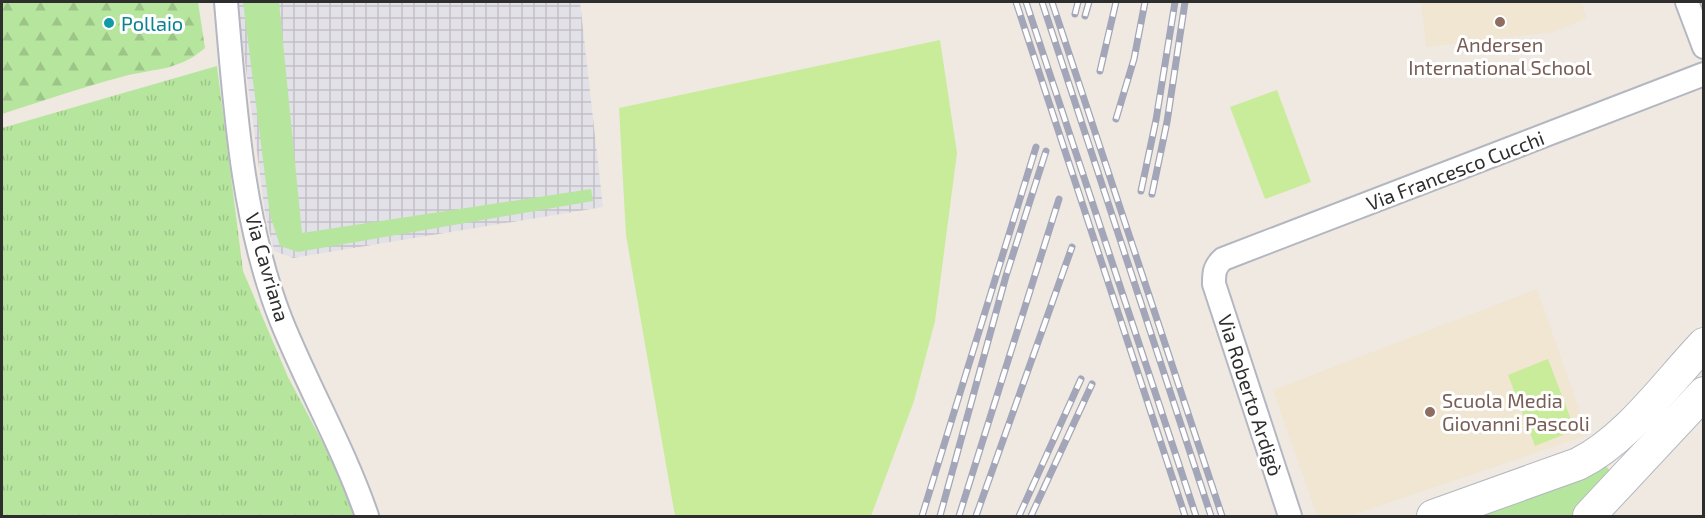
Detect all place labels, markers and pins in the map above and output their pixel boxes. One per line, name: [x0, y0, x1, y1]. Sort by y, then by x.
place label: Pollaio: [121, 11, 183, 35]
marker: Andersen International School: [1493, 15, 1507, 29]
marker: Pollaio: [102, 16, 116, 30]
place label: Andersen International School: [1408, 32, 1592, 79]
place label: Scuola Media Giovanni Pascoli: [1442, 388, 1590, 435]
marker: Scuola Media Giovanni Pascoli: [1423, 405, 1437, 419]

